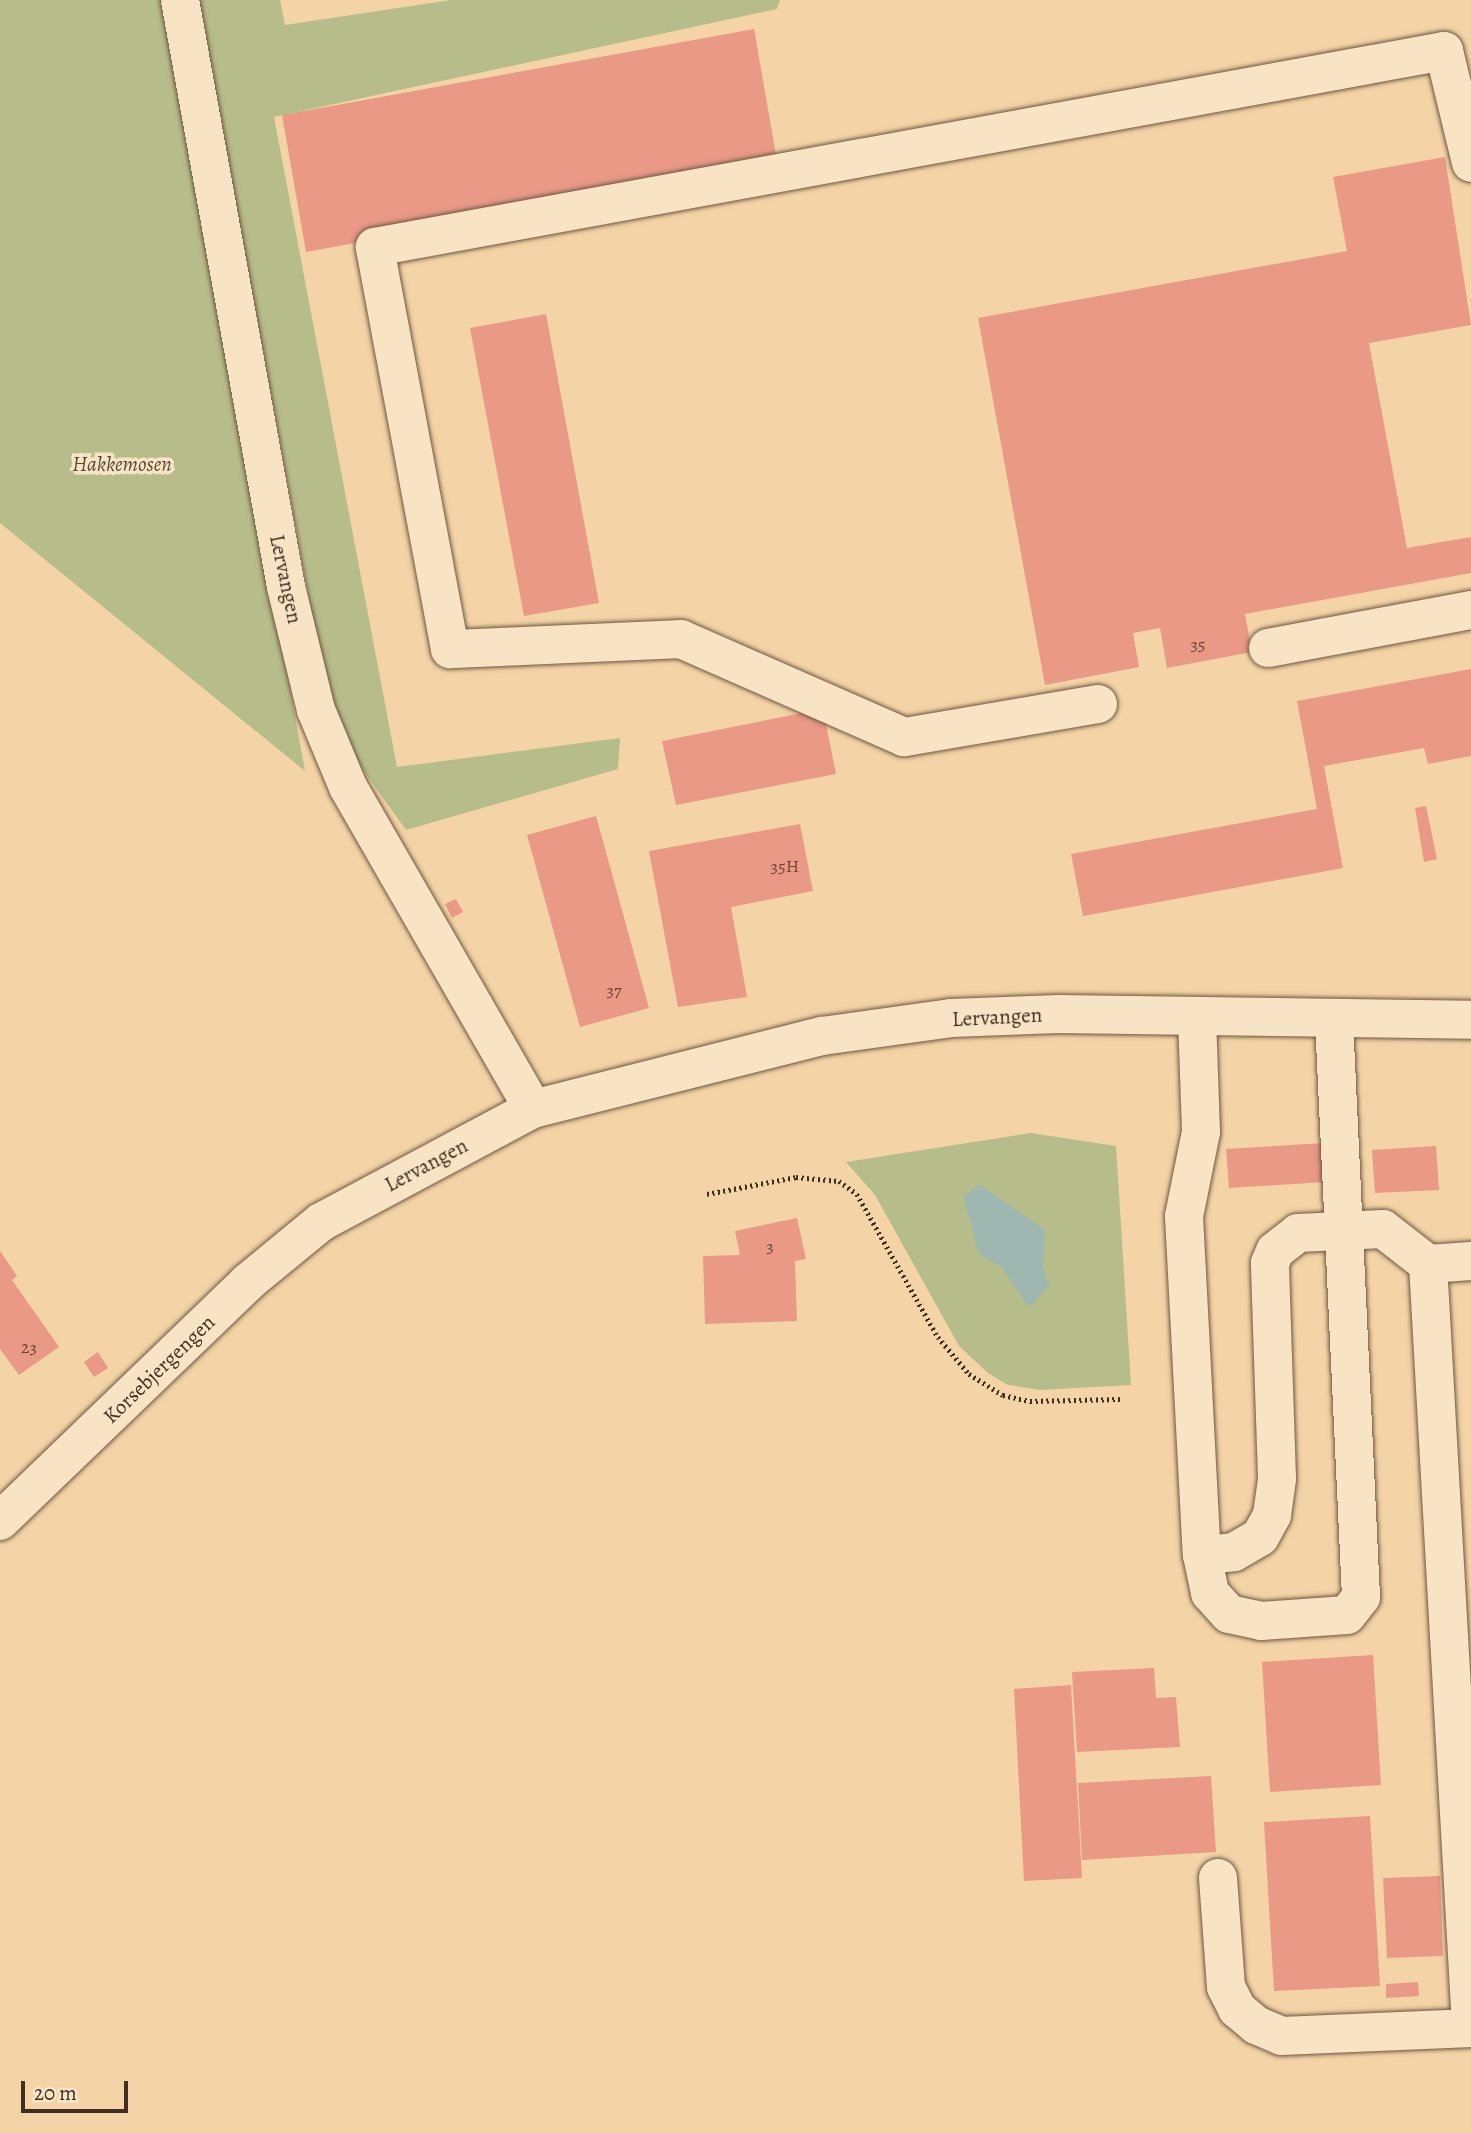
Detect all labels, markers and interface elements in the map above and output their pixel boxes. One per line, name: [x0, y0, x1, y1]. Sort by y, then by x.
park label: Hakkemosen: [72, 451, 172, 477]
street label: Lervangen: [264, 532, 308, 626]
house number: 35: [1190, 633, 1206, 655]
house number: 35H: [771, 855, 799, 877]
house number: 37: [606, 979, 622, 1001]
street label: Lervangen: [951, 1002, 1043, 1032]
street label: Lervangen: [380, 1133, 472, 1197]
house number: 3: [766, 1235, 774, 1257]
street label: Korsebjergengen: [98, 1310, 220, 1428]
house number: 23: [21, 1336, 37, 1358]
scale bar: [24, 2066, 131, 2110]
text: 20 m: [34, 2079, 77, 2107]

